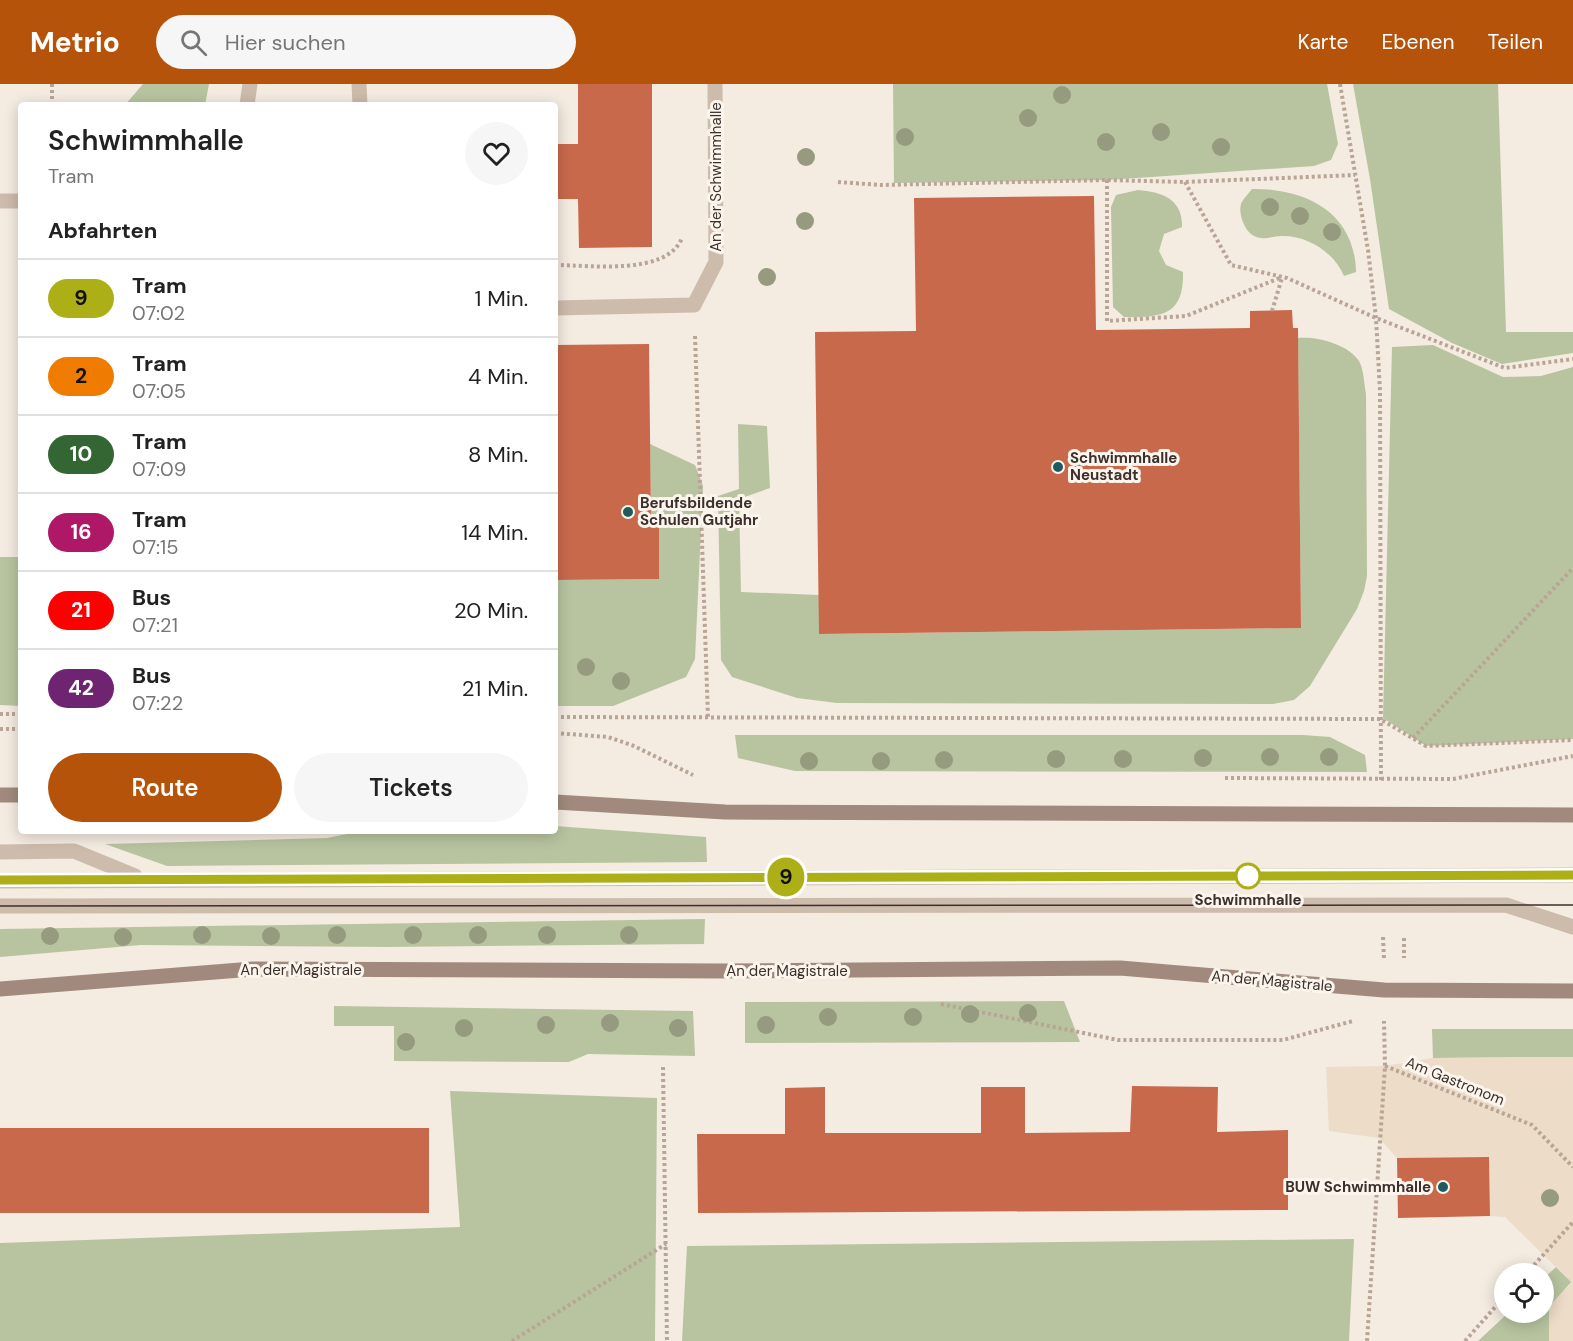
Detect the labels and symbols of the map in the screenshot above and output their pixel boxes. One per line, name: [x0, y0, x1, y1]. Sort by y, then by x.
street label: An der Schwimmhalle: [706, 102, 726, 252]
place label: Schwimmhalle Neustadt: [1070, 448, 1177, 485]
marker: Schwimmhalle Neustadt: [1051, 460, 1065, 474]
place label: Berufsbildende Schulen Gutjahr: [640, 493, 758, 530]
marker: Berufsbildende Schulen Gutjahr: [621, 505, 635, 519]
line badge: 9: [766, 858, 806, 896]
marker: Schwimmhalle: [1235, 863, 1261, 889]
place label: Schwimmhalle: [1194, 890, 1302, 910]
street label: An der Magistrale: [240, 960, 362, 980]
street label: An der Magistrale: [726, 961, 848, 981]
street label: An der Magistrale: [1211, 966, 1333, 996]
street label: Am Gastronom: [1403, 1052, 1507, 1110]
place label: BUW Schwimmhalle: [1285, 1177, 1431, 1197]
marker: BUW Schwimmhalle: [1436, 1180, 1450, 1194]

